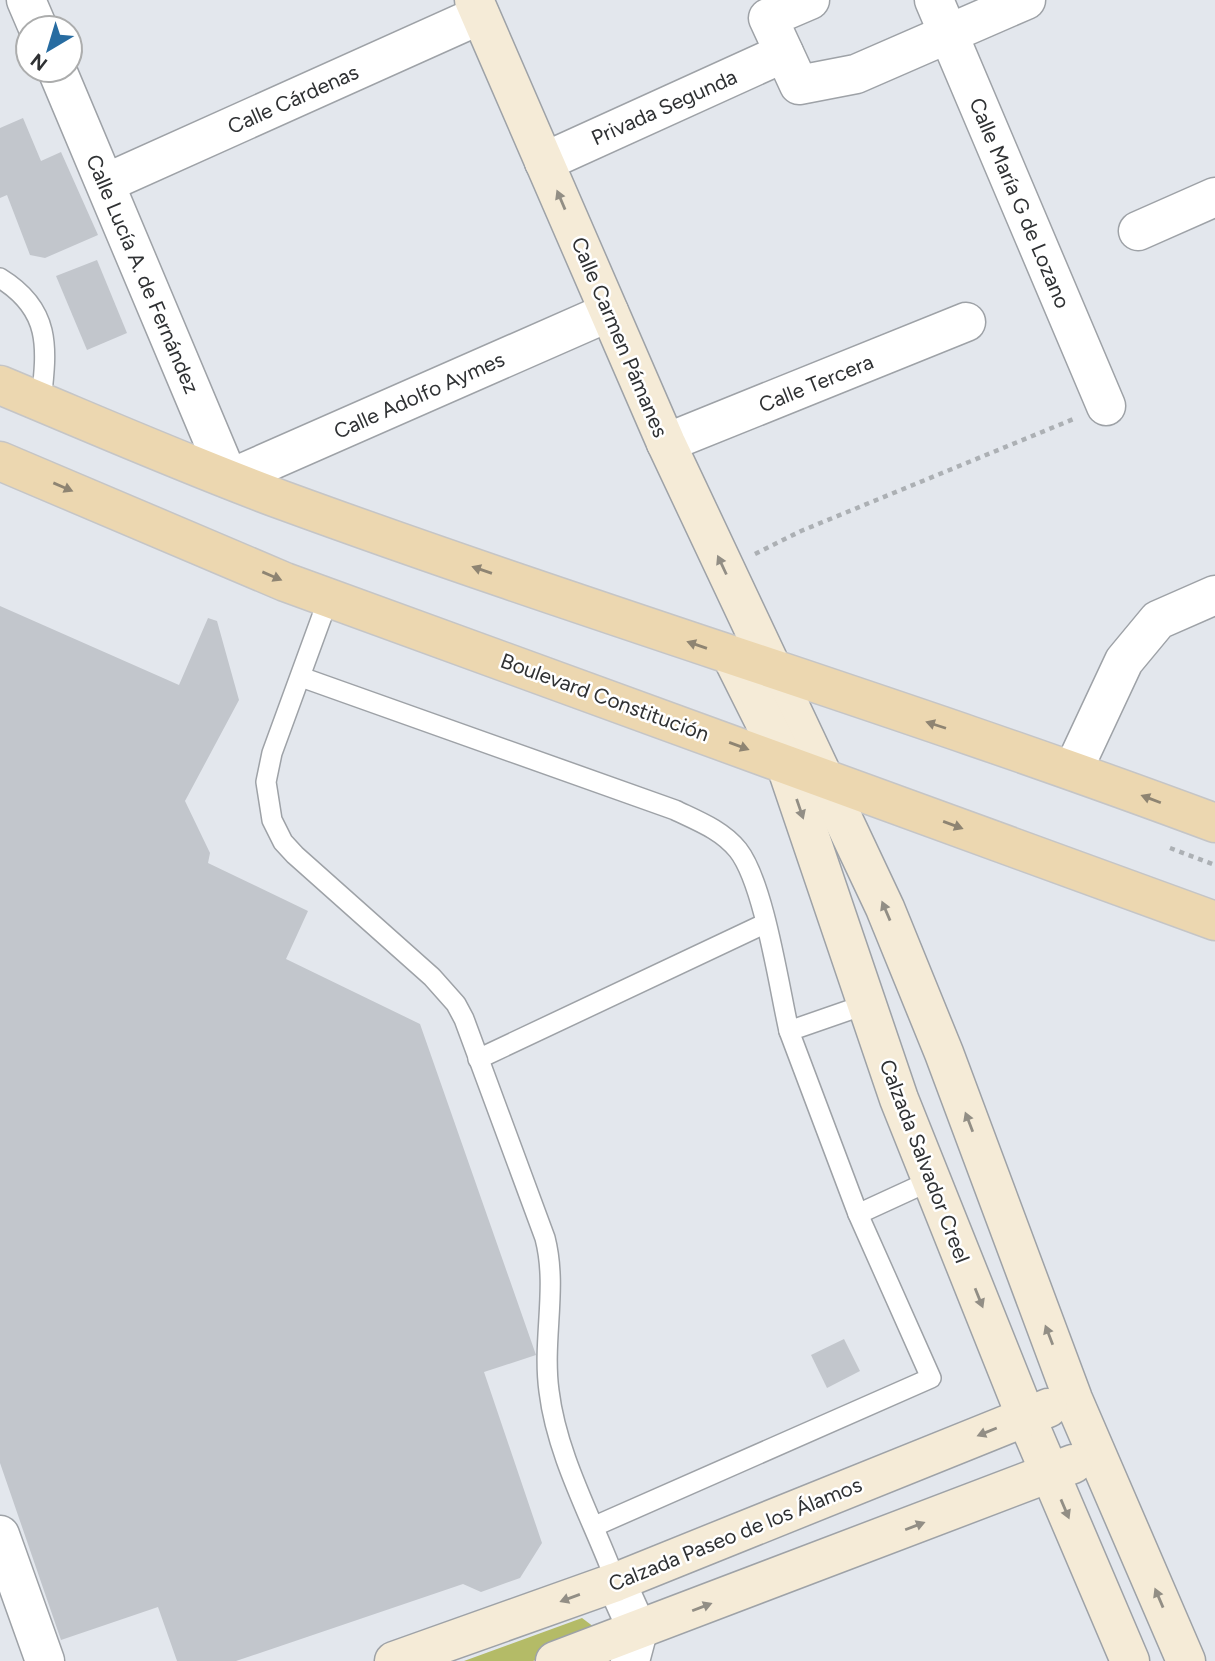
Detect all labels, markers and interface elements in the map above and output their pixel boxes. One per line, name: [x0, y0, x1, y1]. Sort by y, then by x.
north arrow: [14, 14, 84, 84]
text: N: [26, 48, 52, 76]
street label: Calle Cárdenas: [224, 59, 362, 139]
street label: Privada Segunda: [587, 64, 741, 150]
street label: Calle María G de Lozano: [964, 94, 1076, 312]
street label: Calle Lucía A. de Fernández: [81, 151, 205, 397]
one-way arrow: [555, 190, 566, 211]
street label: Calle Carmen Pámanes: [566, 233, 674, 441]
street label: Calle Adolfo Aymes: [330, 346, 508, 444]
street label: Calle Tercera: [755, 349, 877, 417]
one-way arrow: [53, 481, 73, 493]
one-way arrow: [717, 555, 728, 575]
one-way arrow: [472, 564, 493, 575]
one-way arrow: [262, 570, 282, 582]
one-way arrow: [686, 639, 707, 650]
street label: Boulevard Constitución: [497, 648, 713, 746]
one-way arrow: [925, 719, 946, 730]
one-way arrow: [729, 741, 750, 752]
one-way arrow: [1141, 793, 1162, 804]
one-way arrow: [795, 798, 806, 819]
one-way arrow: [942, 820, 963, 831]
one-way arrow: [880, 900, 891, 921]
street label: Calzada Salvador Creel: [875, 1056, 975, 1266]
one-way arrow: [964, 1111, 975, 1132]
one-way arrow: [974, 1288, 985, 1309]
one-way arrow: [1043, 1325, 1054, 1346]
one-way arrow: [976, 1427, 997, 1438]
street label: Calzada Paseo de los Álamos: [605, 1472, 865, 1596]
one-way arrow: [1060, 1498, 1071, 1519]
one-way arrow: [904, 1520, 925, 1531]
one-way arrow: [1153, 1588, 1164, 1609]
one-way arrow: [560, 1593, 581, 1604]
one-way arrow: [692, 1601, 713, 1612]

